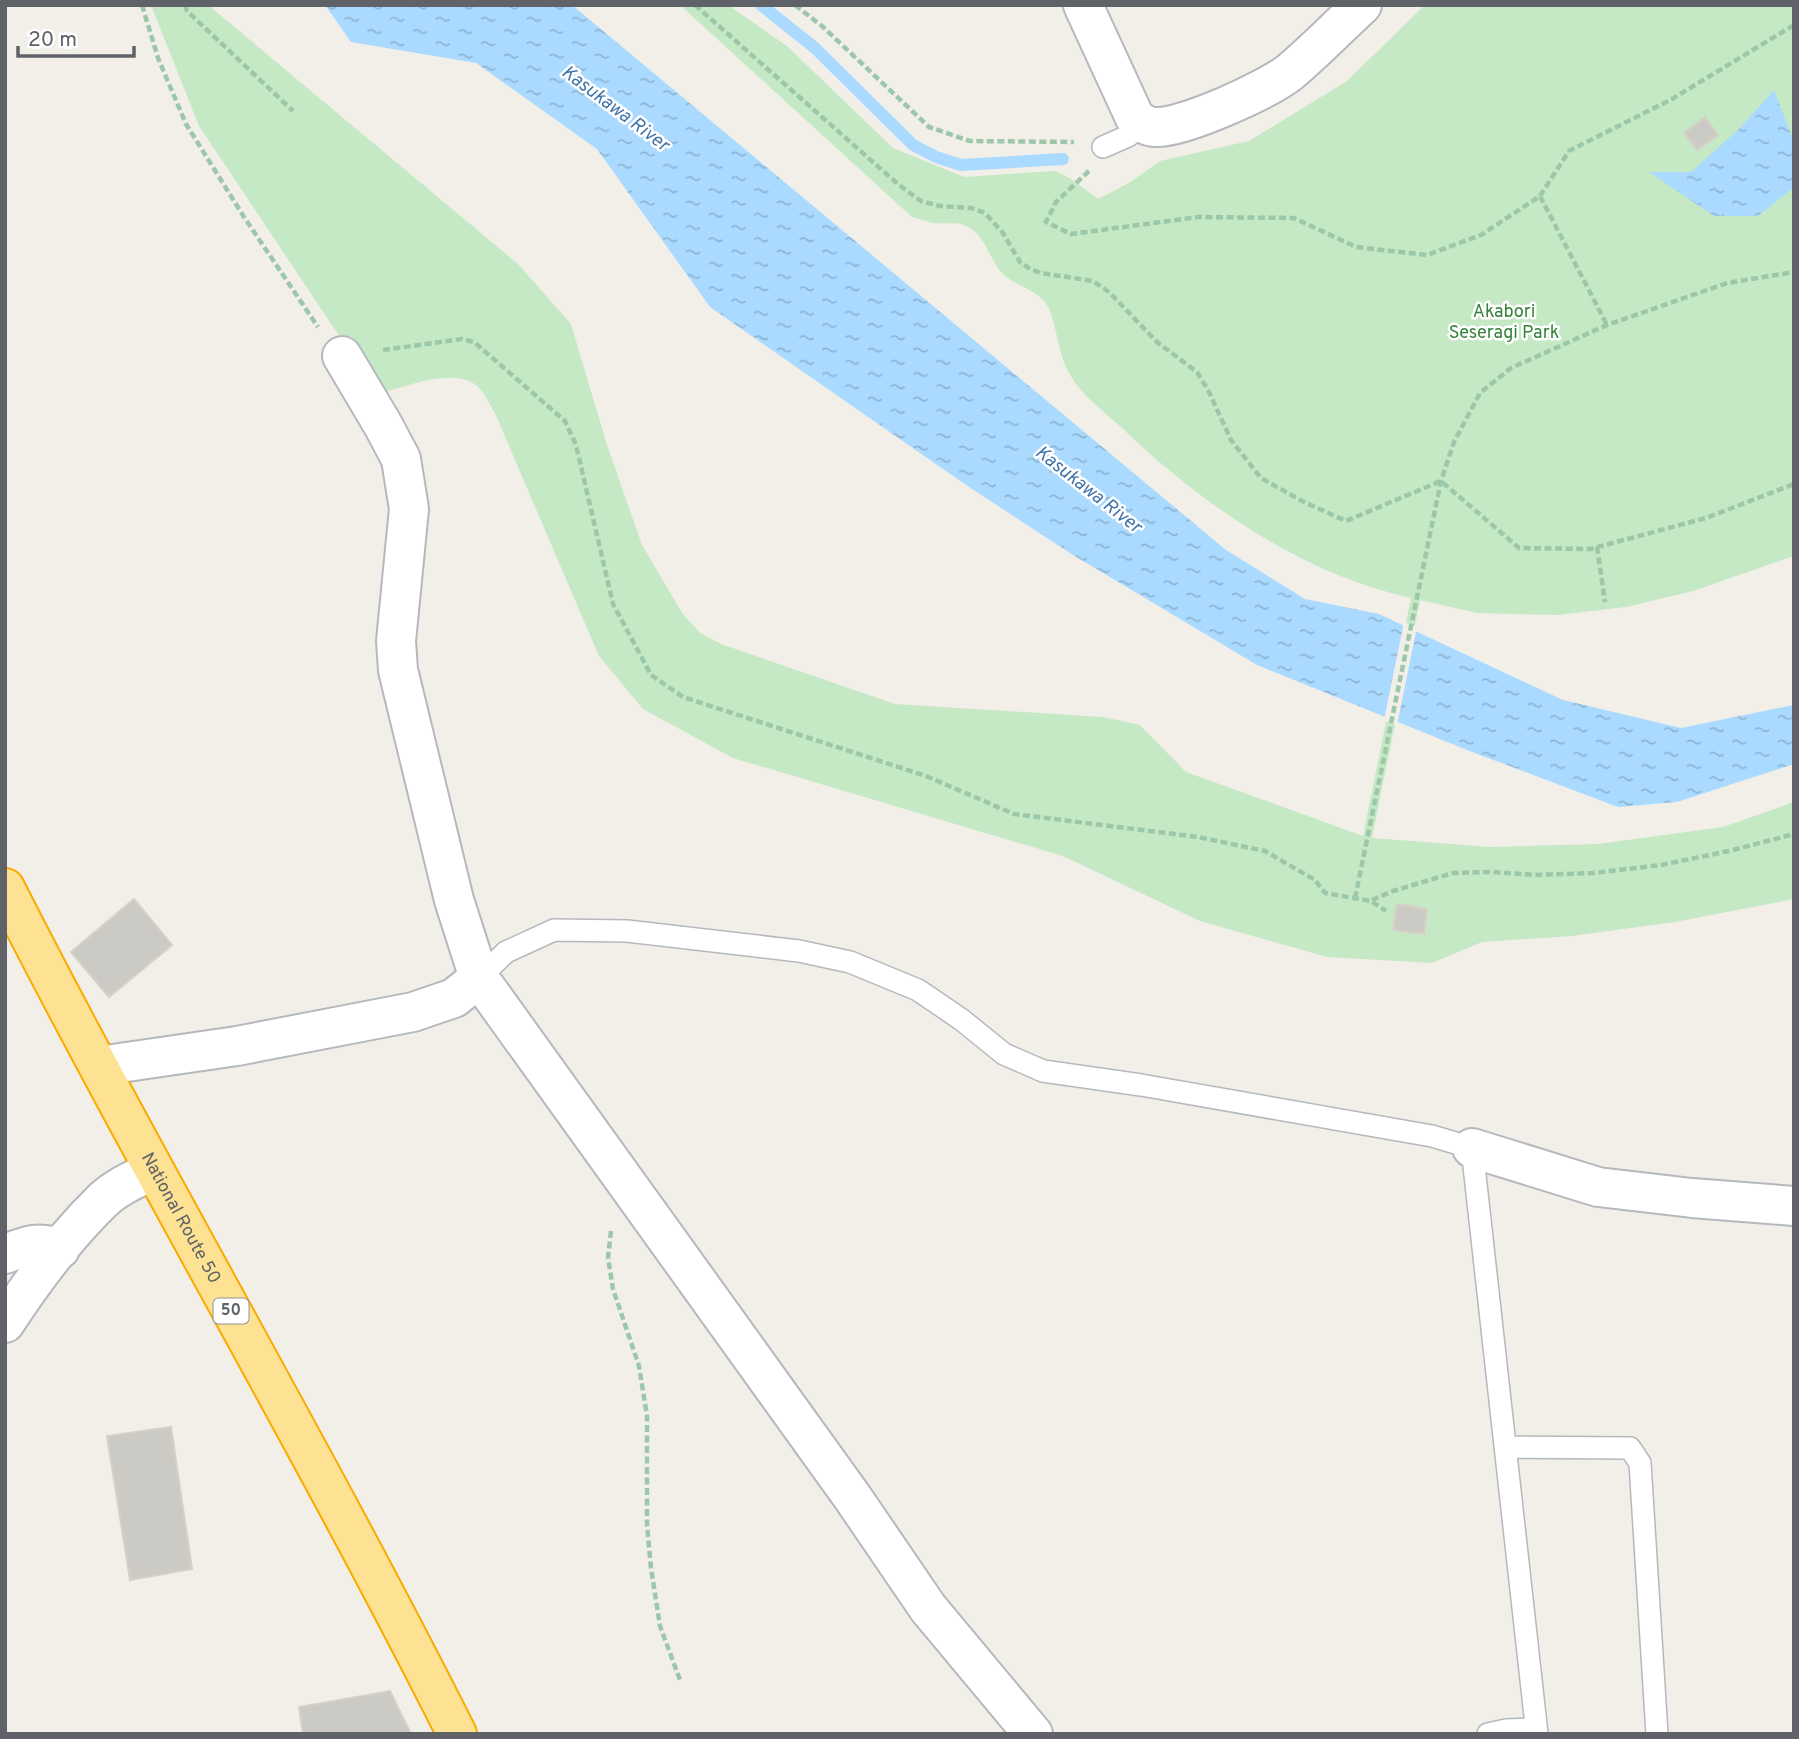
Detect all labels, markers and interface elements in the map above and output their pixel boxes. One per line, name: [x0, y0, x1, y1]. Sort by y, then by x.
scale bar: [18, 14, 133, 58]
text: 20 m: [28, 27, 77, 54]
water label: Kasukawa River: [556, 61, 675, 158]
park label: Akabori Seseragi Park: [1449, 301, 1559, 345]
water label: Kasukawa River: [1030, 441, 1148, 540]
street label: National Route 50: [136, 1149, 226, 1288]
road number: 50: [214, 1298, 248, 1324]

